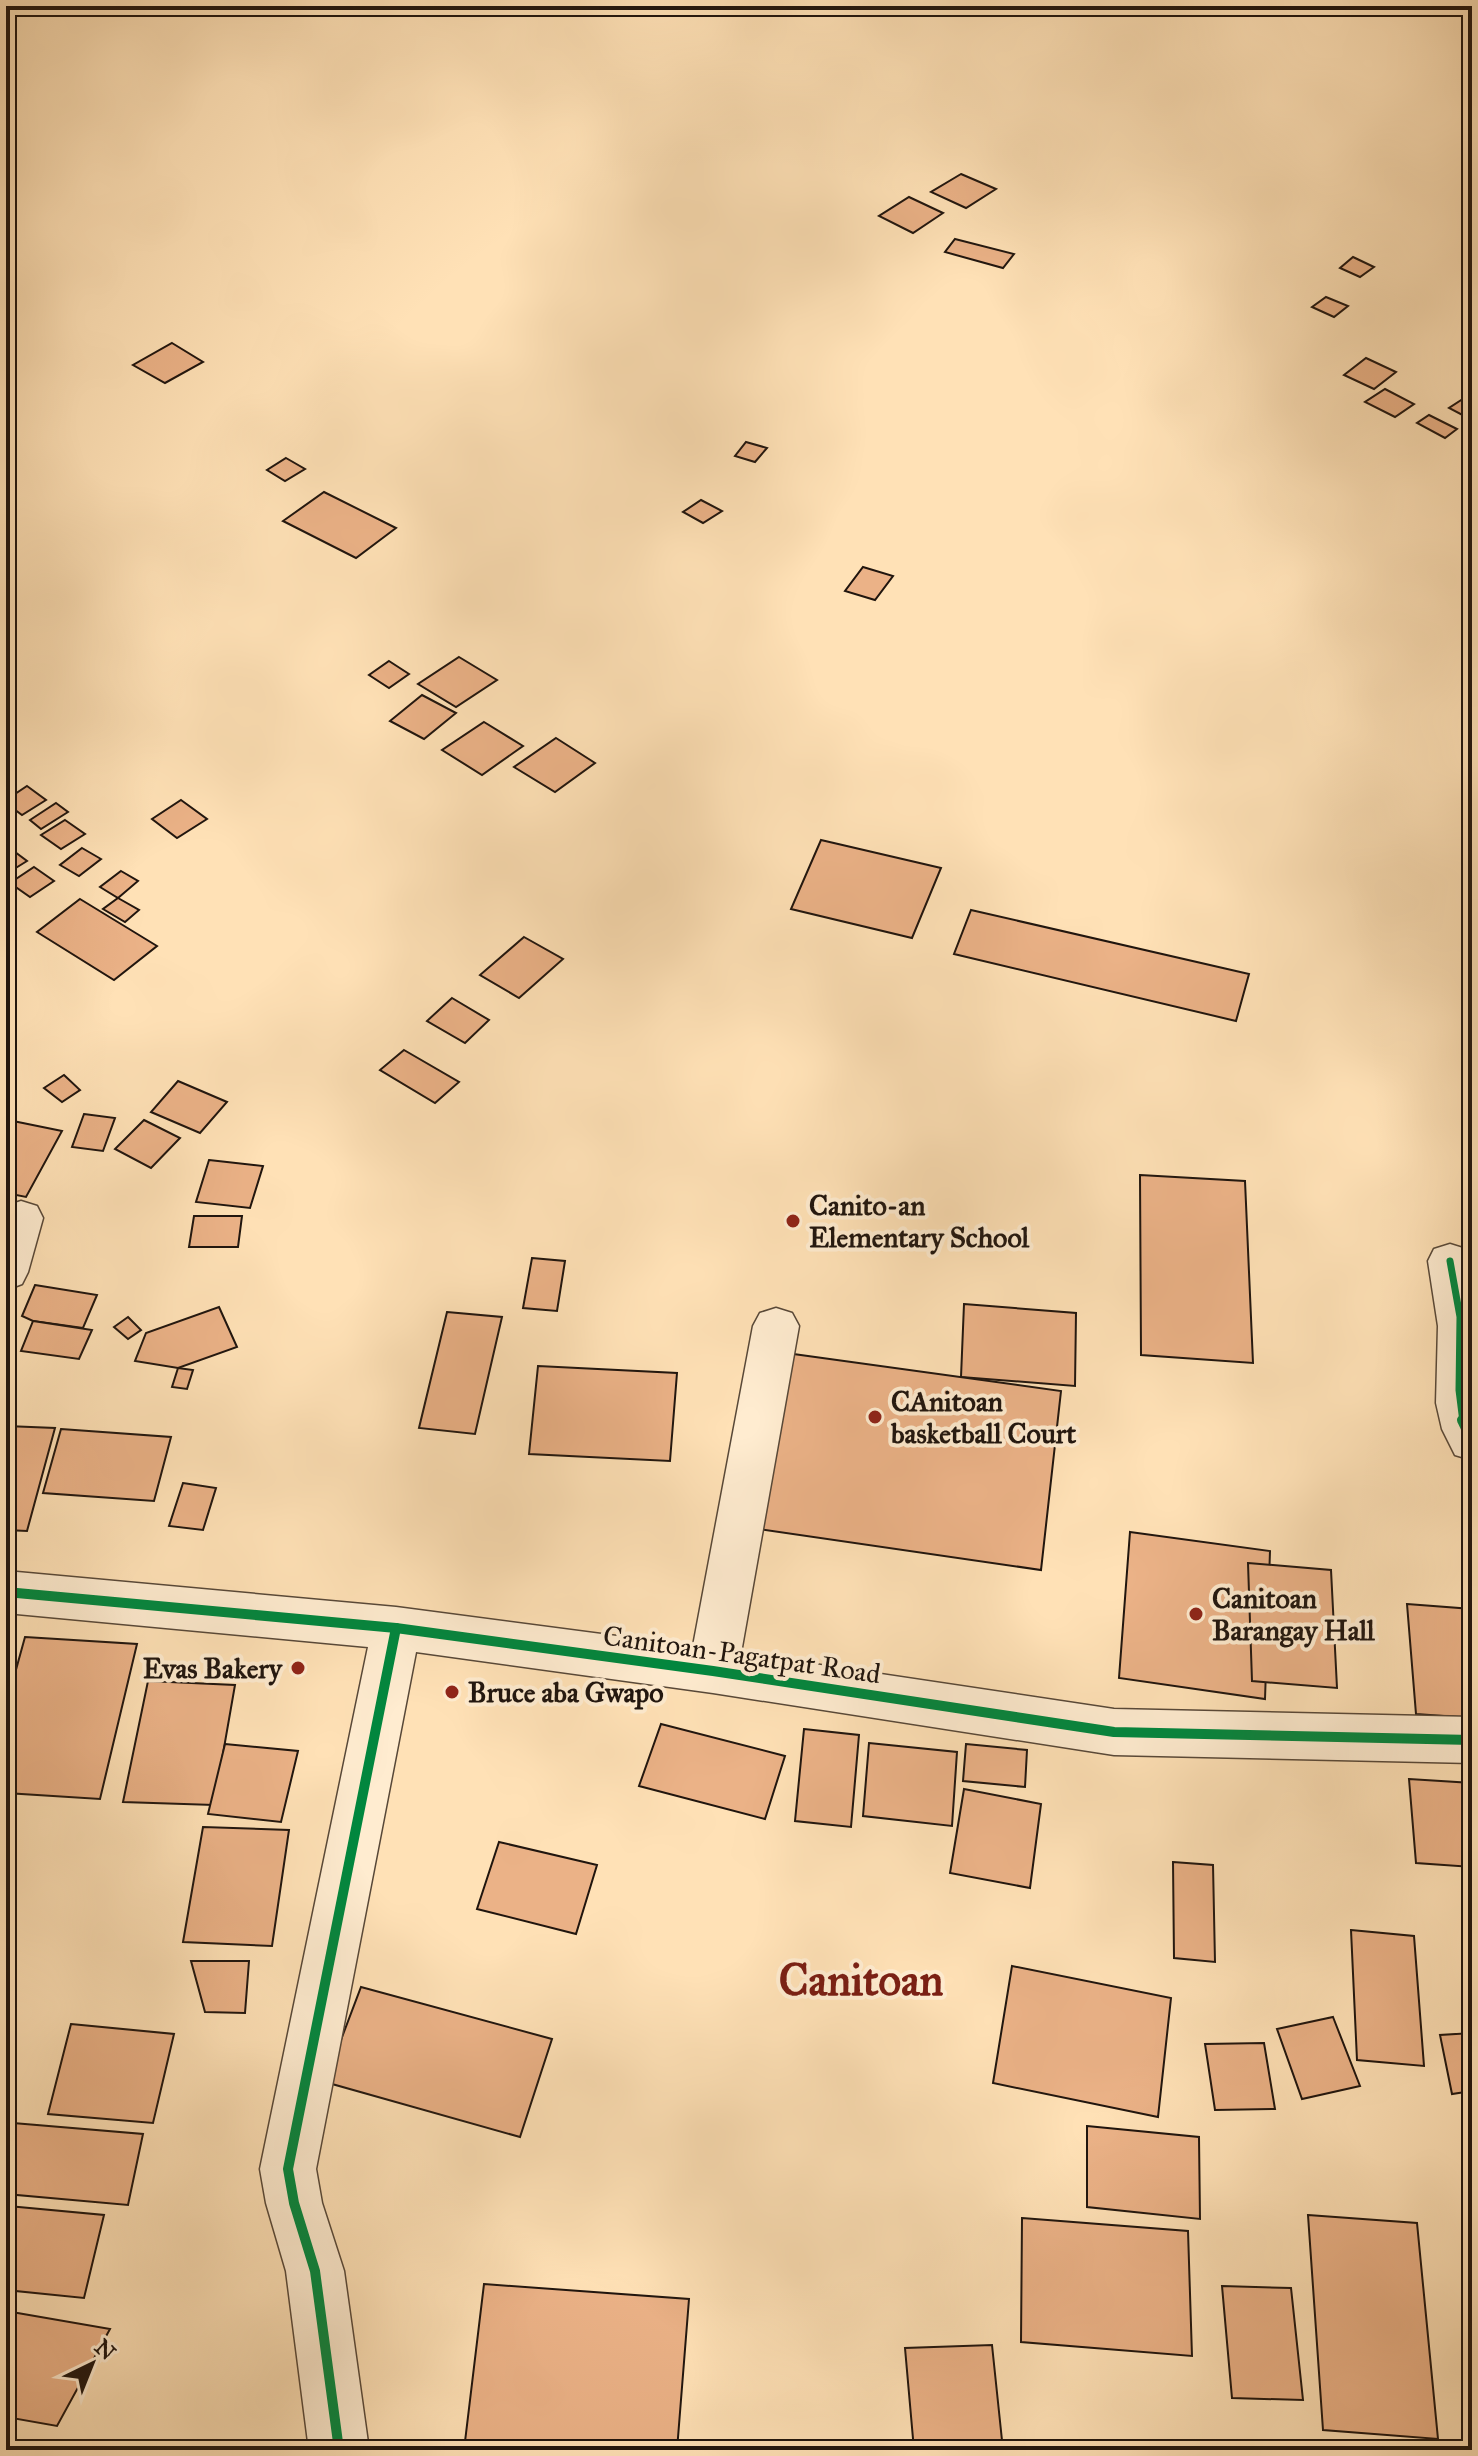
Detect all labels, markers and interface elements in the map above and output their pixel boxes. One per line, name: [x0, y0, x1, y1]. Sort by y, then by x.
place label: Canito-an Elementary School: [809, 1188, 1030, 1255]
marker: Canito-an Elementary School: [784, 1212, 802, 1230]
place label: CAnitoan basketball Court: [890, 1384, 1076, 1451]
marker: CAnitoan basketball Court: [866, 1408, 884, 1426]
place label: Canitoan Barangay Hall: [1212, 1581, 1375, 1648]
marker: Canitoan Barangay Hall: [1187, 1605, 1205, 1623]
street label: Canitoan-Pagatpat Road: [601, 1618, 883, 1691]
place label: Evas Bakery: [143, 1651, 283, 1686]
marker: Evas Bakery: [289, 1659, 307, 1677]
place label: Bruce aba Gwapo: [468, 1675, 664, 1710]
marker: Bruce aba Gwapo: [443, 1683, 461, 1701]
district label: Canitoan: [779, 1953, 944, 2007]
north arrow: [52, 2324, 132, 2404]
text: N: [89, 2333, 122, 2366]

